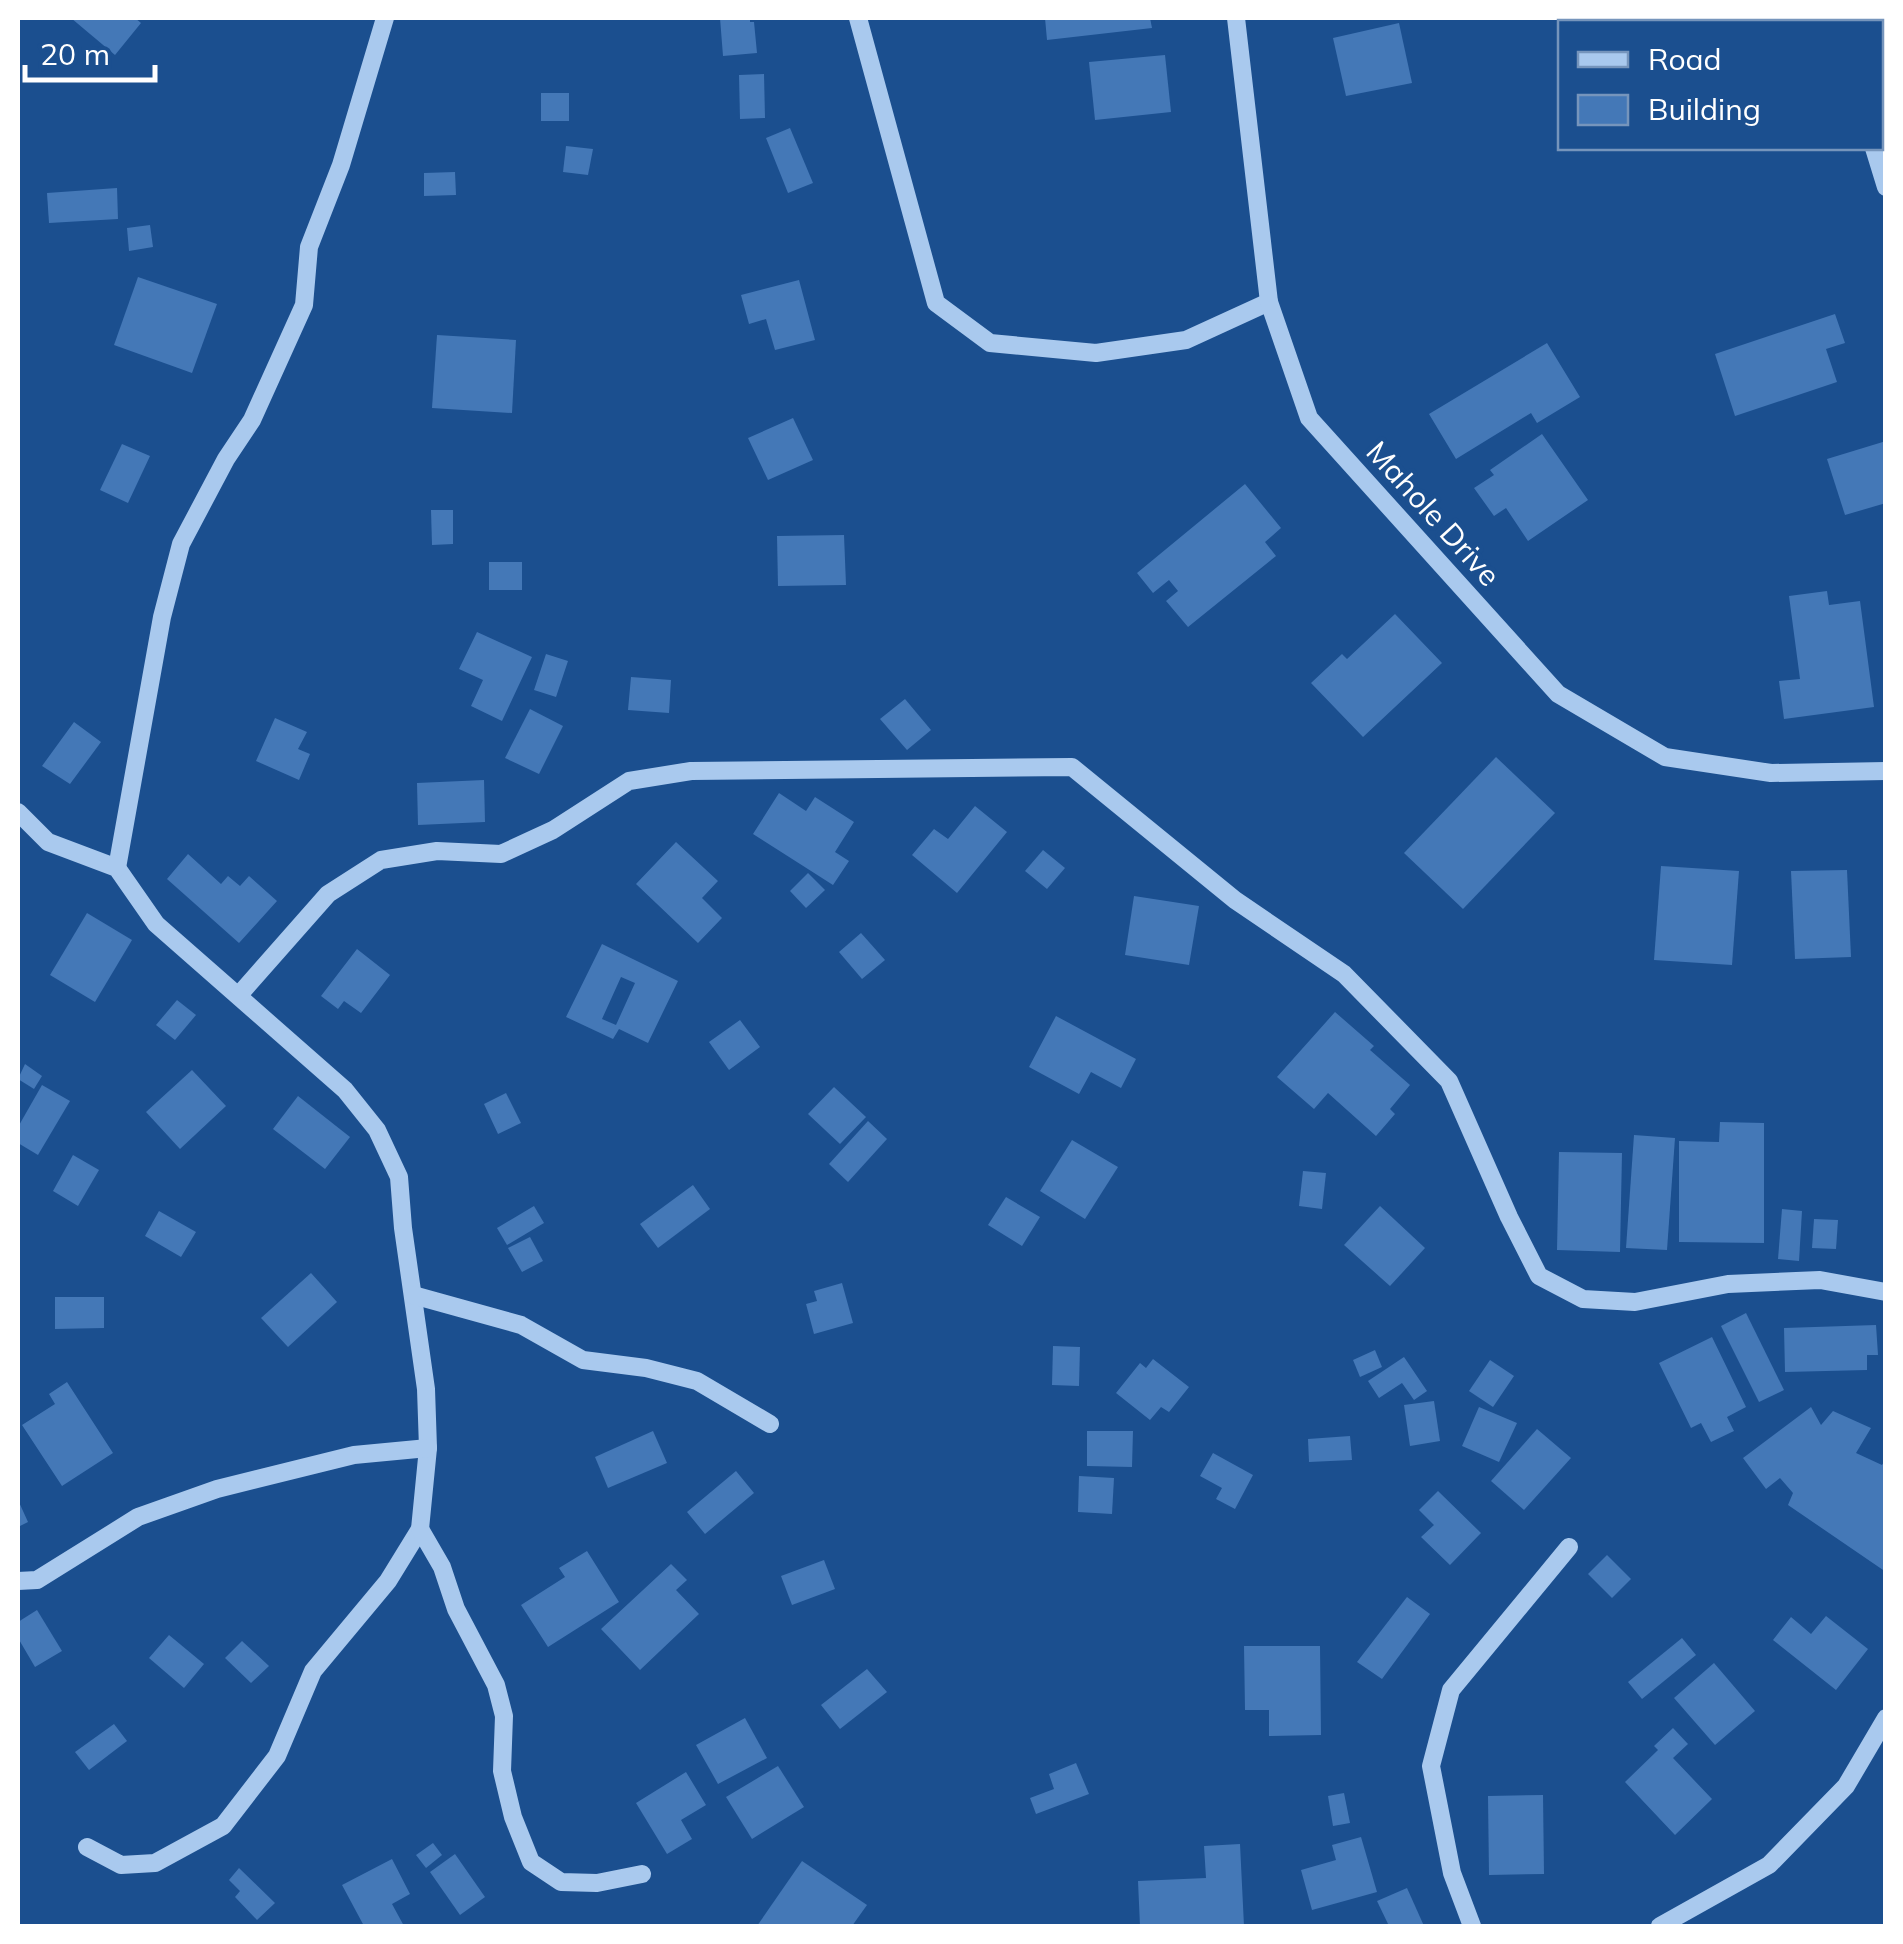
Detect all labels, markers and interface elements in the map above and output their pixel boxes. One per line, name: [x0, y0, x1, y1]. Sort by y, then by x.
scale bar: [25, 20, 155, 82]
legend: [1558, 20, 1883, 150]
text: 20 m: [40, 35, 110, 73]
text: Road: [1648, 40, 1722, 78]
text: Building: [1648, 90, 1761, 128]
street label: Mahole Drive: [1359, 433, 1509, 594]

